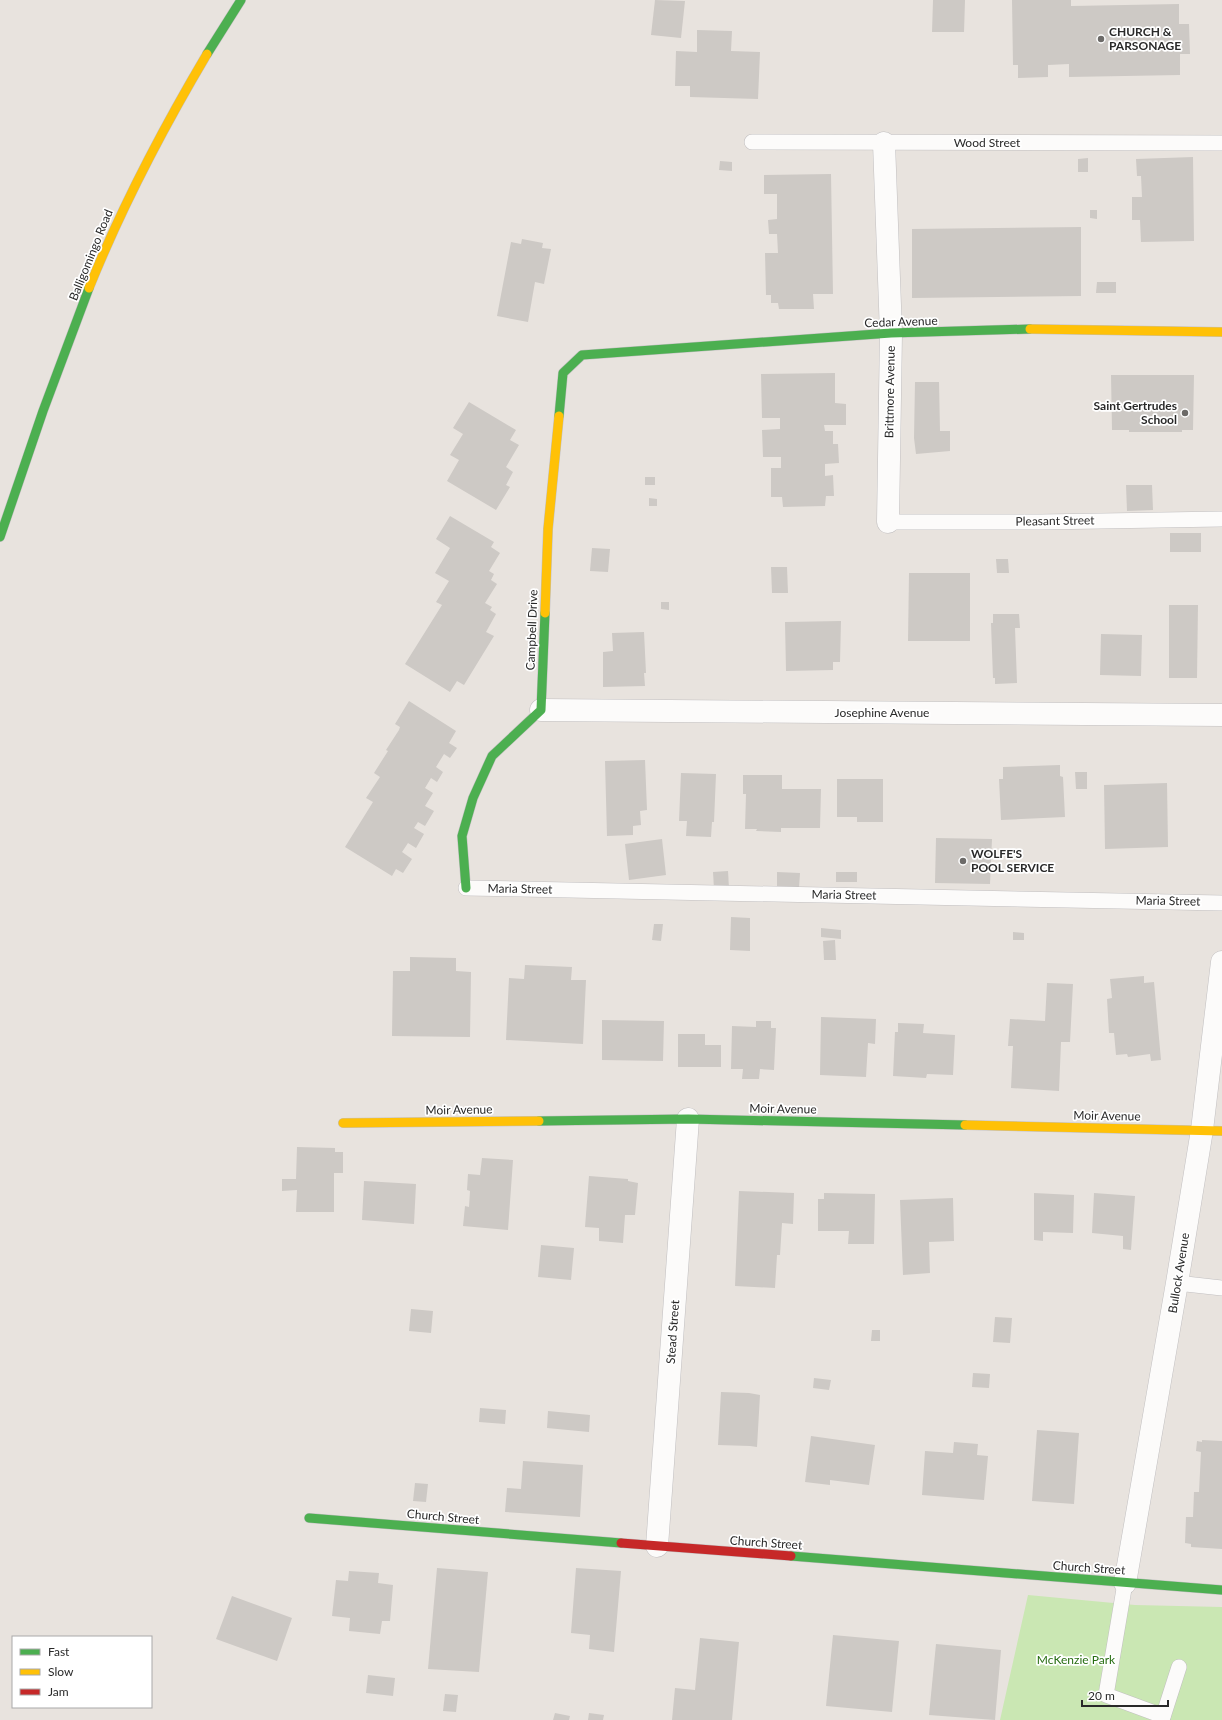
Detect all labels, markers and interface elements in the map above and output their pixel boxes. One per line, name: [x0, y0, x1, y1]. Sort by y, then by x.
place label: CHURCH & PARSONAGE: [1109, 24, 1181, 53]
marker: CHURCH & PARSONAGE: [1096, 34, 1106, 44]
street label: Wood Street: [954, 135, 1021, 150]
street label: Balligomingo Road: [65, 207, 116, 303]
street label: Cedar Avenue: [864, 313, 938, 330]
street label: Brittmore Avenue: [881, 346, 898, 438]
place label: Saint Gertrudes School: [1094, 398, 1177, 427]
marker: Saint Gertrudes School: [1180, 408, 1190, 418]
street label: Pleasant Street: [1015, 512, 1095, 529]
street label: Campbell Drive: [523, 589, 540, 671]
street label: Josephine Avenue: [835, 705, 929, 720]
place label: WOLFE'S POOL SERVICE: [971, 846, 1054, 875]
marker: WOLFE'S POOL SERVICE: [958, 856, 968, 866]
street label: Maria Street: [487, 880, 553, 897]
street label: Maria Street: [811, 886, 877, 903]
street label: Maria Street: [1135, 892, 1201, 909]
street label: Moir Avenue: [749, 1100, 817, 1117]
street label: Moir Avenue: [425, 1101, 493, 1118]
street label: Moir Avenue: [1073, 1107, 1141, 1124]
street label: Bullock Avenue: [1165, 1232, 1192, 1314]
street label: Stead Street: [663, 1299, 682, 1365]
street label: Church Street: [406, 1506, 481, 1527]
street label: Church Street: [729, 1532, 803, 1553]
street label: Church Street: [1052, 1557, 1126, 1578]
legend: [12, 1636, 152, 1708]
text: Fast: [48, 1644, 70, 1659]
park label: McKenzie Park: [1037, 1652, 1116, 1667]
text: Slow: [48, 1664, 74, 1679]
scale bar: [1082, 1682, 1168, 1708]
text: Jam: [48, 1684, 69, 1699]
text: 20 m: [1088, 1688, 1115, 1703]

